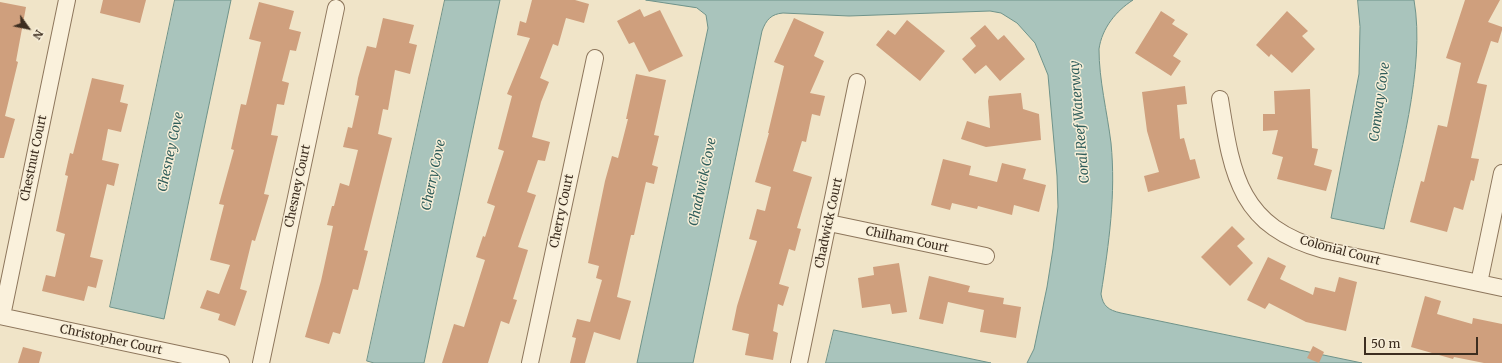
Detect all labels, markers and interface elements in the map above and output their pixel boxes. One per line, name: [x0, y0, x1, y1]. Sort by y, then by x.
north arrow: [8, 8, 48, 48]
text: N: [30, 27, 46, 42]
water label: Coral Reef Waterway: [1067, 60, 1093, 184]
water label: Conway Cove: [1367, 61, 1393, 143]
water label: Chesney Cove: [155, 111, 187, 193]
street label: Chestnut Court: [18, 114, 50, 202]
water label: Chadwick Cove: [686, 136, 720, 228]
water label: Cherry Cove: [419, 138, 449, 212]
street label: Chesney Court: [282, 143, 314, 229]
street label: Cherry Court: [547, 173, 577, 249]
street label: Chadwick Court: [812, 176, 846, 270]
street label: Chilham Court: [864, 224, 950, 256]
street label: Colonial Court: [1298, 233, 1382, 269]
street label: Christopher Court: [59, 322, 163, 358]
scale bar: [1366, 329, 1480, 355]
text: 50 m: [1371, 336, 1400, 351]

